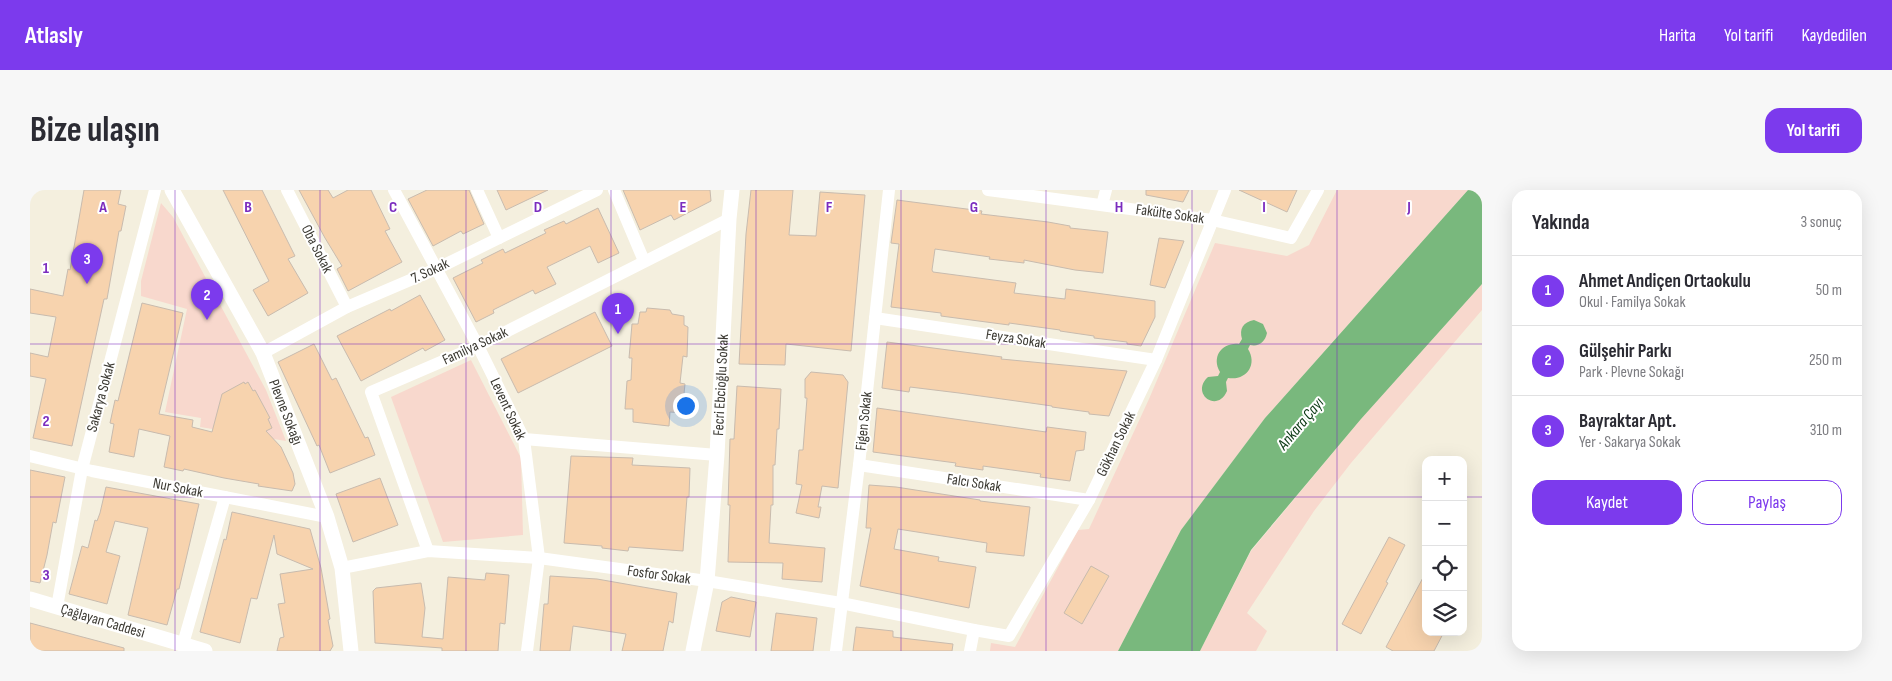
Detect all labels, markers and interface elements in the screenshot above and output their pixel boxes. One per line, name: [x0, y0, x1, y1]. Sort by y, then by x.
text: Atlasly: [25, 21, 83, 50]
text: Harita: [1659, 25, 1696, 46]
text: Yol tarifi: [1724, 25, 1773, 46]
text: Kaydedilen: [1801, 25, 1867, 46]
button: Yol tarifi: [1765, 108, 1862, 153]
text: Bize ulaşın: [30, 109, 160, 152]
text: A: [98, 198, 107, 217]
text: B: [244, 198, 252, 217]
text: C: [389, 198, 397, 217]
text: D: [534, 198, 542, 217]
text: E: [680, 198, 687, 217]
text: F: [826, 198, 833, 217]
text: G: [970, 198, 978, 217]
text: H: [1115, 198, 1123, 217]
text: I: [1262, 198, 1266, 217]
text: J: [1406, 198, 1411, 217]
street label: Fakülte Sokak: [1135, 200, 1206, 228]
text: Yakında: [1532, 210, 1589, 235]
text: 3 sonuç: [1800, 213, 1842, 232]
street label: Oba Sokak: [297, 222, 337, 277]
pin: 3: [71, 243, 103, 284]
street label: 7. Sokak: [408, 254, 452, 288]
text: 1: [43, 259, 50, 278]
text: Ahmet Andiçen Ortaokulu: [1579, 270, 1751, 293]
pin: 2: [191, 279, 223, 320]
text: 1: [1545, 281, 1551, 300]
text: 50 m: [1816, 281, 1842, 300]
pin: 1: [602, 293, 634, 334]
text: Okul · Familya Sokak: [1579, 293, 1686, 312]
street label: Familya Sokak: [439, 322, 511, 369]
street label: Feyza Sokak: [985, 325, 1048, 353]
street label: Fecri Ebcioğlu Sokak: [708, 333, 733, 436]
text: Gülşehir Parkı: [1579, 340, 1672, 363]
text: 2: [1544, 351, 1552, 370]
text: 250 m: [1809, 351, 1842, 370]
street label: Sakarya Sokak: [83, 360, 120, 434]
text: Park · Plevne Sokağı: [1579, 363, 1684, 382]
street label: Levent Sokak: [485, 375, 531, 443]
street label: Plevne Sokağı: [265, 377, 307, 447]
street label: Figen Sokak: [851, 390, 877, 452]
your location: [673, 393, 699, 419]
water label: Ankara Çayı: [1273, 394, 1328, 455]
street label: Gökhan Sokak: [1092, 408, 1140, 480]
text: Bayraktar Apt.: [1579, 410, 1676, 433]
text: 2: [42, 412, 50, 431]
text: 3: [1544, 421, 1552, 440]
text: 310 m: [1810, 421, 1842, 440]
text: Yer · Sakarya Sokak: [1579, 433, 1681, 452]
map controls: [1422, 456, 1467, 636]
button: +: [1422, 456, 1467, 501]
street label: Falcı Sokak: [945, 469, 1003, 497]
street label: Nur Sokak: [151, 474, 205, 502]
button: Kaydet: [1532, 480, 1682, 525]
button: Paylaş: [1692, 480, 1842, 525]
button: −: [1422, 501, 1467, 546]
button: locate: [1422, 546, 1467, 591]
street label: Fosfor Sokak: [626, 561, 692, 589]
text: 3: [42, 566, 50, 585]
button: layers: [1422, 591, 1467, 636]
street label: Çağlayan Caddesi: [58, 599, 147, 642]

